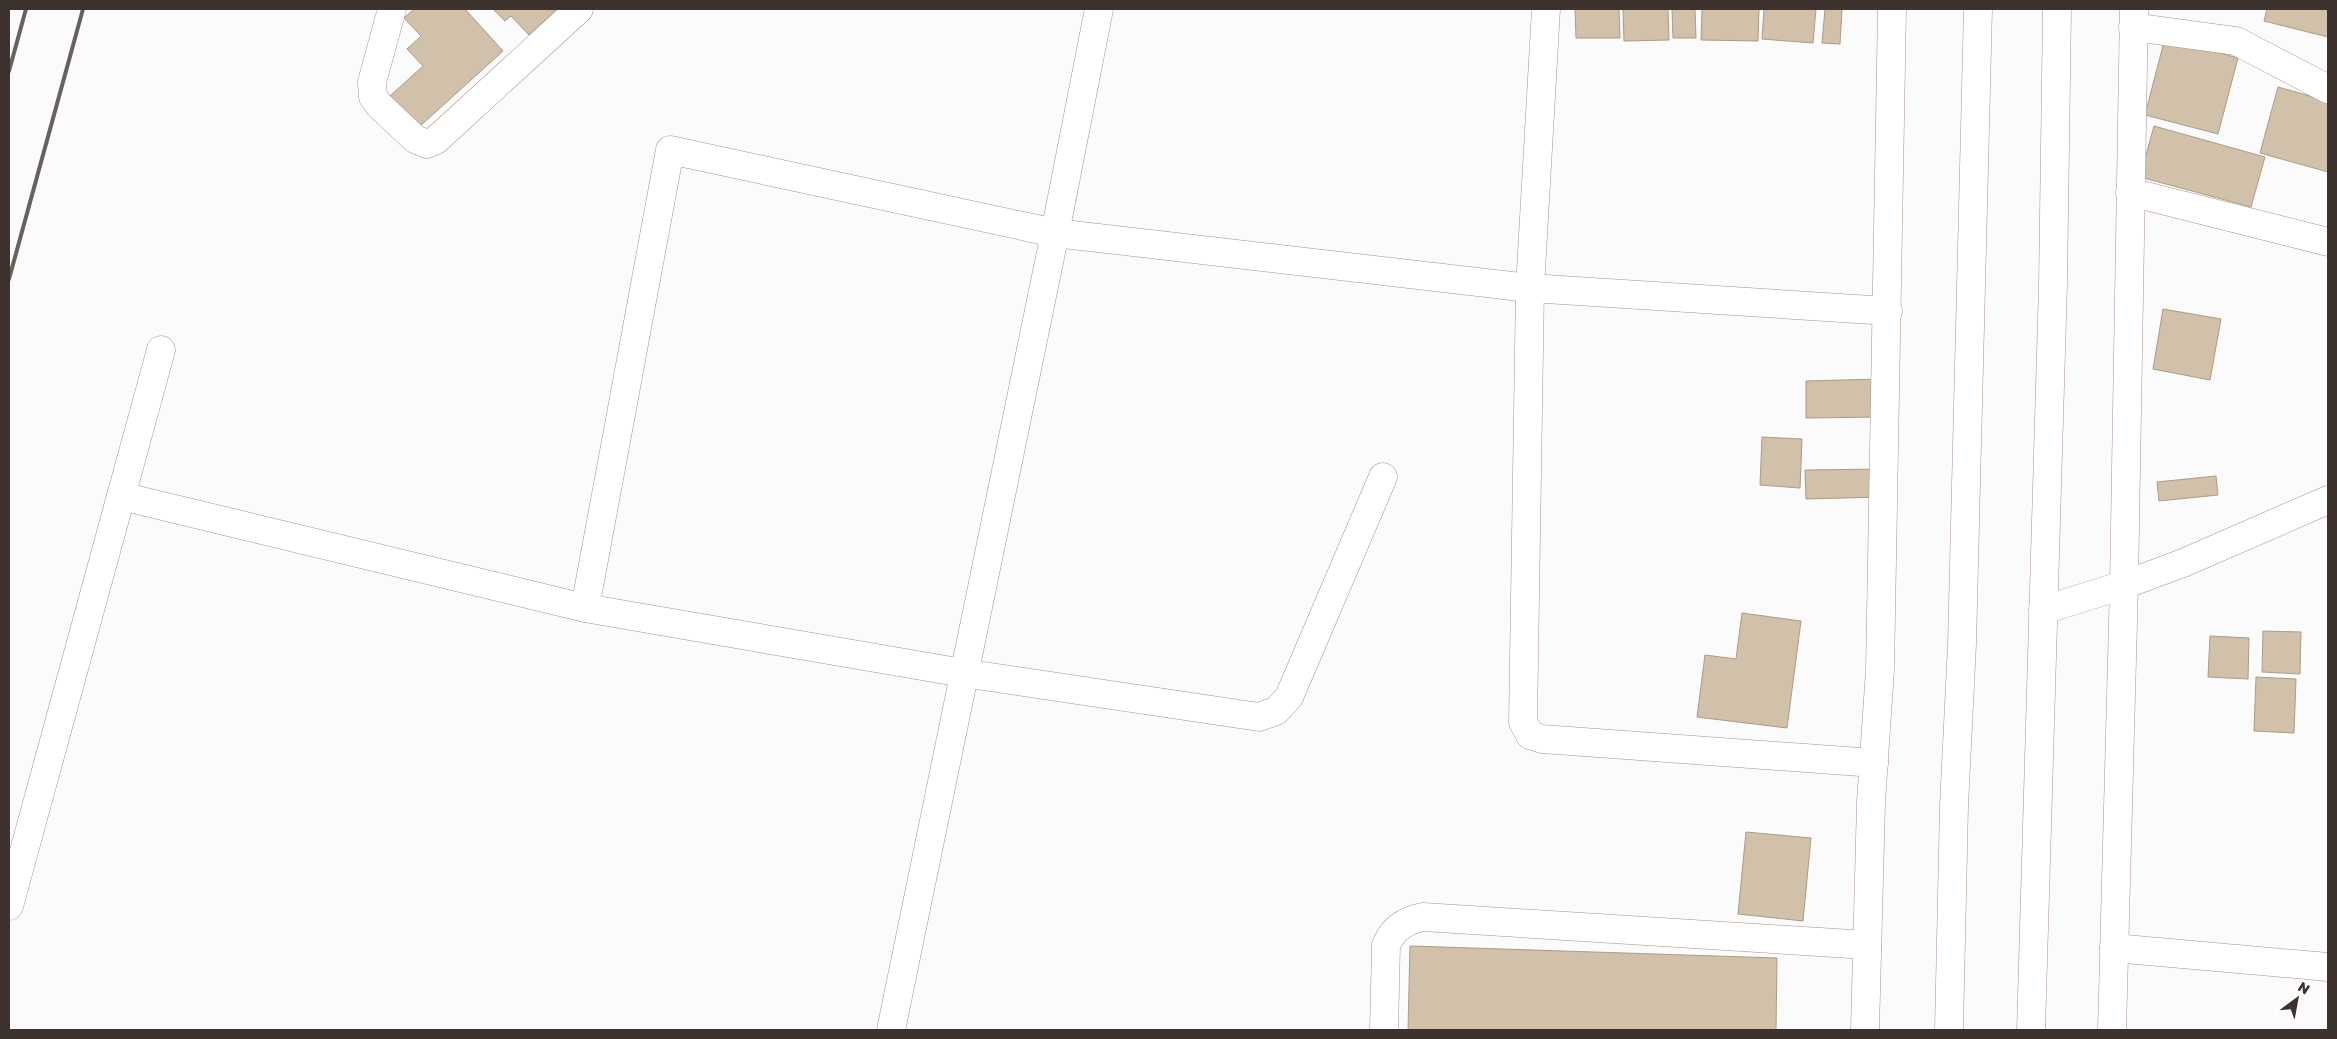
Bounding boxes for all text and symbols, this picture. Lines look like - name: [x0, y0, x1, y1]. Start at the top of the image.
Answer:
- north arrow: [2272, 974, 2322, 1024]
- text: N: [2295, 978, 2313, 998]

